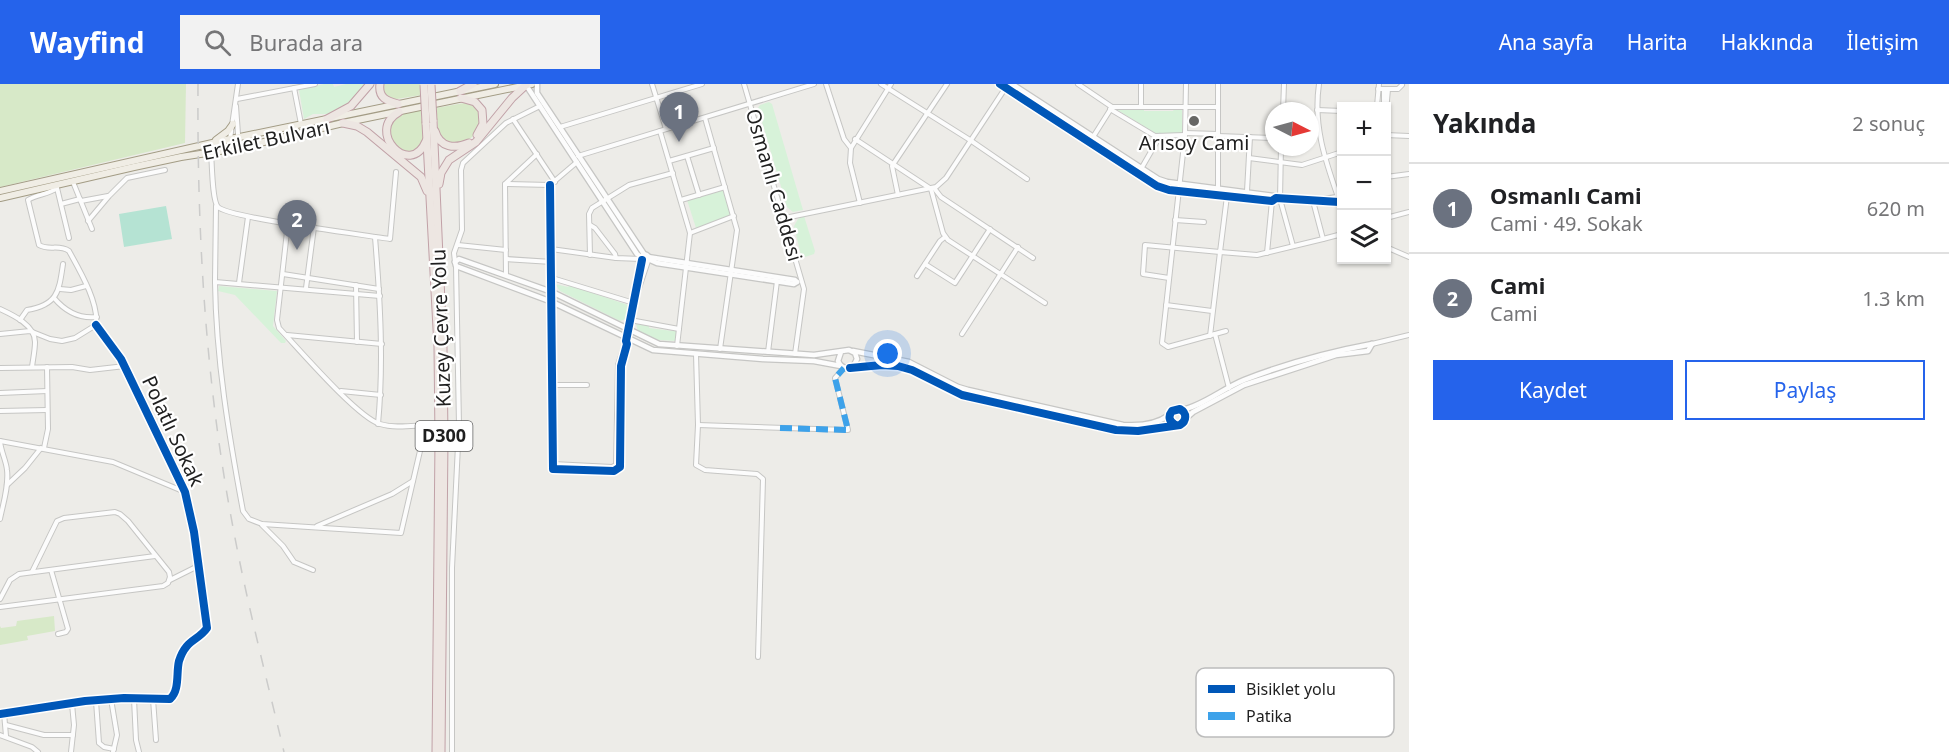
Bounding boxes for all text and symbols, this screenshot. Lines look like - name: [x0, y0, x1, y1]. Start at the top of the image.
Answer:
- search box: [180, 15, 600, 69]
- text: Wayfind: [30, 23, 144, 61]
- icon: search: [201, 26, 234, 59]
- text: Burada ara: [249, 27, 363, 57]
- text: Ana sayfa: [1499, 28, 1594, 56]
- text: Harita: [1627, 28, 1688, 56]
- text: Hakkında: [1721, 28, 1814, 56]
- text: İletişim: [1847, 28, 1919, 56]
- pin: 1: [660, 92, 698, 142]
- north arrow: [1265, 102, 1319, 156]
- map controls: [1337, 102, 1391, 264]
- button: +: [1337, 102, 1391, 156]
- street label: Osmanlı Caddesi: [740, 105, 809, 264]
- text: Yakında: [1433, 105, 1536, 141]
- text: 2 sonuç: [1852, 110, 1925, 137]
- street label: Erkilet Bulvarı: [200, 113, 332, 166]
- marker: Arısoy Cami: [1187, 114, 1201, 128]
- place label: Arısoy Cami: [1139, 129, 1249, 156]
- button: −: [1337, 156, 1391, 210]
- text: Osmanlı Cami: [1490, 180, 1642, 210]
- text: 1: [1447, 195, 1458, 222]
- text: 620 m: [1867, 195, 1925, 222]
- pin: 2: [278, 200, 316, 250]
- button: layers: [1337, 210, 1391, 264]
- text: Cami · 49. Sokak: [1490, 210, 1643, 237]
- street label: Kuzey Çevre Yolu: [424, 248, 457, 408]
- text: Cami: [1490, 270, 1545, 300]
- text: 2: [1447, 285, 1458, 312]
- text: 1.3 km: [1862, 285, 1925, 312]
- text: Cami: [1490, 300, 1538, 327]
- your location: [873, 339, 902, 368]
- button: Kaydet: [1433, 360, 1673, 420]
- button: Paylaş: [1685, 360, 1925, 420]
- street label: Polatlı Sokak: [136, 371, 211, 491]
- road number: D300: [416, 421, 472, 451]
- legend: [1196, 668, 1394, 737]
- text: Bisiklet yolu: [1246, 678, 1336, 700]
- text: Patika: [1246, 705, 1292, 727]

